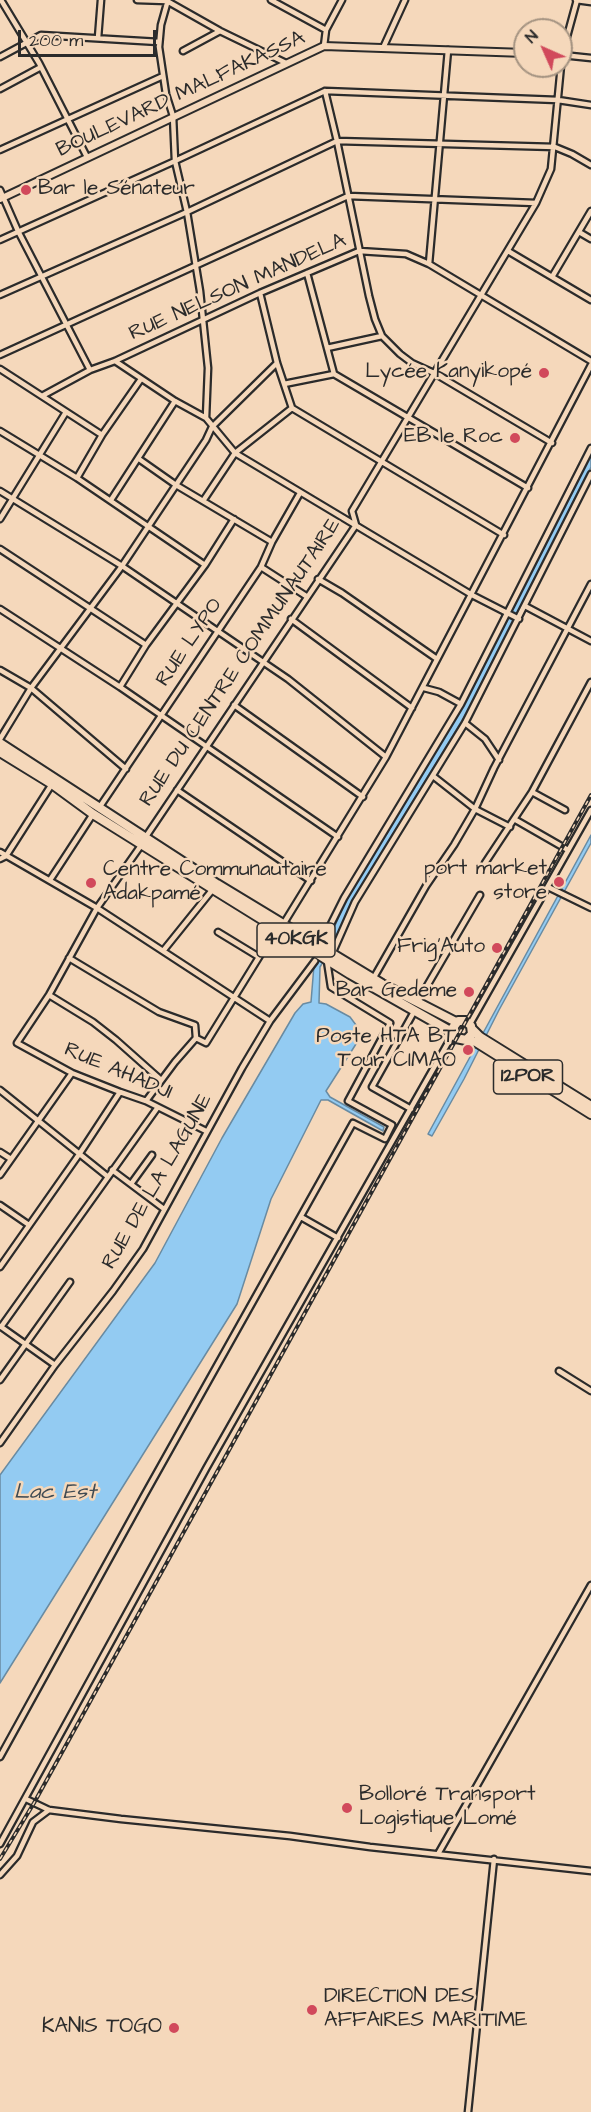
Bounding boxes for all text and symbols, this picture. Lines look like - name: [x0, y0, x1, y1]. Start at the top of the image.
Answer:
- scale bar: [21, 18, 159, 56]
- north arrow: [513, 18, 573, 78]
- text: N: [520, 25, 543, 48]
- street label: BOULEVARD MALFAKASSA: [53, 26, 309, 164]
- text: 200 m: [29, 28, 83, 53]
- place label: Bar le Sénateur: [38, 177, 195, 203]
- marker: Bar le Sénateur: [19, 183, 33, 197]
- street label: RUE NELSON MANDELA: [126, 229, 350, 347]
- place label: Lycée Kanyikopé: [365, 360, 532, 386]
- marker: Lycée Kanyikopé: [537, 366, 551, 380]
- place label: EB le Roc: [404, 425, 503, 451]
- marker: EB le Roc: [508, 431, 522, 445]
- street label: RUE DU CENTRE COMMUNAUTAIRE: [135, 514, 347, 812]
- street label: RUE LYPO: [151, 594, 229, 692]
- place label: port market store: [424, 857, 547, 907]
- place label: Centre Communautaire Adakpamé: [103, 858, 327, 908]
- marker: port market store: [552, 875, 566, 889]
- marker: Centre Communautaire Adakpamé: [84, 876, 98, 890]
- road number: 40KGK: [257, 923, 335, 957]
- place label: Frig'Auto: [397, 935, 485, 961]
- marker: Frig'Auto: [490, 941, 504, 955]
- place label: Bar Gedeme: [336, 979, 457, 1005]
- marker: Bar Gedeme: [462, 985, 476, 999]
- place label: Poste HTA BT Tour CIMAO: [316, 1025, 456, 1075]
- street label: RUE AHADJI: [60, 1038, 176, 1106]
- marker: Poste HTA BT Tour CIMAO: [461, 1043, 475, 1057]
- road number: 12POR: [494, 1060, 562, 1094]
- street label: RUE DE LA LAGUNE: [97, 1090, 219, 1274]
- water label: Lac Est: [14, 1480, 96, 1506]
- place label: Bolloré Transport Logistique Lomé: [359, 1783, 535, 1833]
- marker: Bolloré Transport Logistique Lomé: [340, 1801, 354, 1815]
- place label: DIRECTION DES AFFAIRES MARITIME: [324, 1985, 527, 2035]
- marker: DIRECTION DES AFFAIRES MARITIME: [305, 2003, 319, 2017]
- place label: KANIS TOGO: [42, 2015, 162, 2041]
- marker: KANIS TOGO: [167, 2021, 181, 2035]

